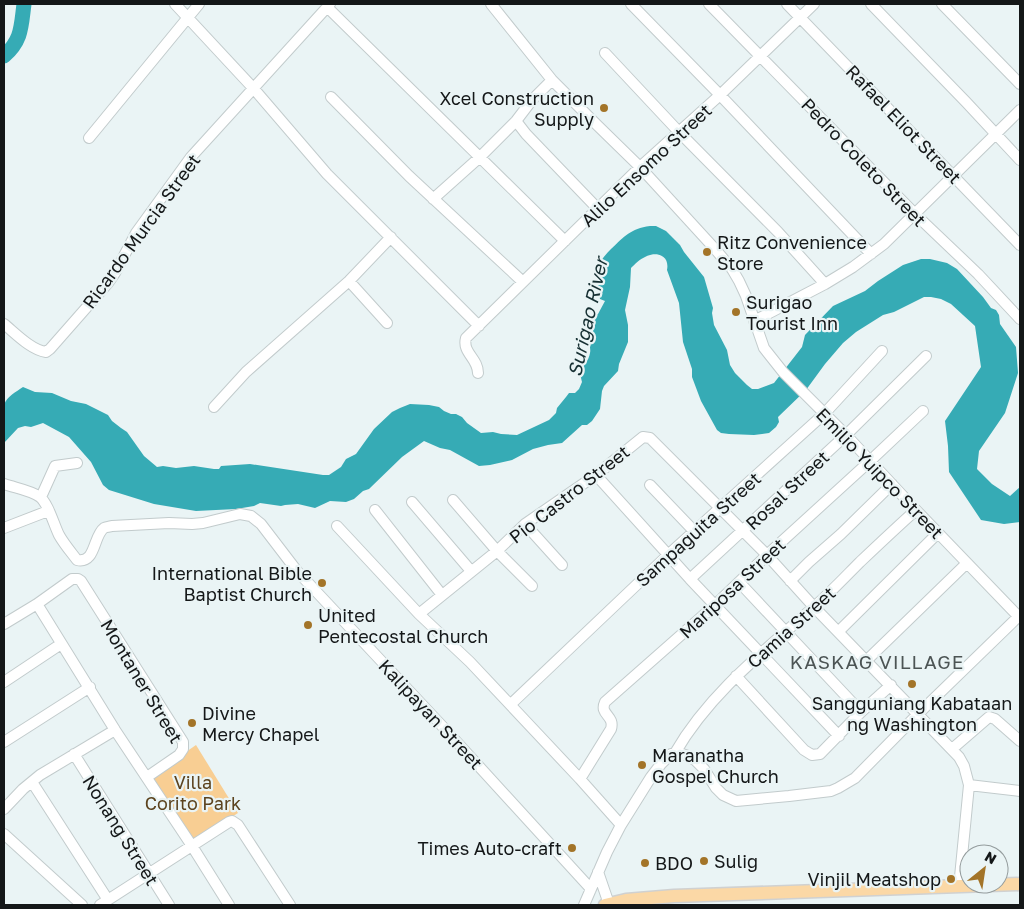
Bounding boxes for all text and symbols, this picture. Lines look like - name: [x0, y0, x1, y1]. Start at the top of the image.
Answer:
- street label: Rafael Eliot Street: [842, 60, 966, 188]
- place label: Xcel Construction Supply: [440, 87, 594, 130]
- street label: Pedro Coleto Street: [797, 93, 931, 231]
- street label: Alilo Ensomo Street: [576, 99, 716, 231]
- marker: Xcel Construction Supply: [598, 102, 610, 114]
- street label: Ricardo Murcia Street: [77, 149, 205, 313]
- place label: Ritz Convenience Store: [717, 231, 867, 274]
- marker: Ritz Convenience Store: [701, 246, 713, 258]
- water label: Surigao River: [562, 253, 612, 379]
- place label: Surigao Tourist Inn: [746, 291, 838, 334]
- marker: Surigao Tourist Inn: [730, 306, 742, 318]
- street label: Emilio Yuipco Street: [812, 403, 948, 543]
- street label: Pio Castro Street: [505, 440, 633, 548]
- street label: Rosal Street: [741, 446, 833, 534]
- street label: Sampaguita Street: [631, 467, 765, 591]
- street label: Mariposa Street: [674, 533, 790, 643]
- place label: International Bible Baptist Church: [151, 562, 312, 605]
- marker: International Bible Baptist Church: [316, 577, 328, 589]
- street label: Camia Street: [742, 582, 840, 672]
- place label: United Pentecostal Church: [318, 604, 488, 647]
- street label: Montaner Street: [96, 615, 188, 747]
- marker: United Pentecostal Church: [302, 619, 314, 631]
- district label: KASKAG VILLAGE: [790, 650, 964, 673]
- street label: Kalipayan Street: [374, 654, 488, 774]
- marker: Sangguniang Kabataan ng Washington: [906, 678, 918, 690]
- place label: Sangguniang Kabataan ng Washington: [812, 692, 1012, 735]
- place label: Divine Mercy Chapel: [202, 702, 320, 745]
- marker: Divine Mercy Chapel: [186, 717, 198, 729]
- place label: Maranatha Gospel Church: [652, 744, 779, 787]
- marker: Maranatha Gospel Church: [636, 759, 648, 771]
- street label: Nonang Street: [78, 771, 164, 889]
- park label: Villa Corito Park: [145, 771, 241, 814]
- place label: Times Auto-craft: [417, 837, 562, 859]
- marker: Times Auto-craft: [566, 842, 578, 854]
- north arrow: [959, 844, 1009, 894]
- text: N: [982, 847, 1000, 867]
- place label: Sulig: [714, 850, 758, 872]
- place label: BDO: [655, 852, 693, 874]
- marker: Sulig: [698, 855, 710, 867]
- marker: BDO: [639, 857, 651, 869]
- place label: Vinjil Meatshop: [808, 868, 941, 890]
- marker: Vinjil Meatshop: [945, 873, 957, 885]

